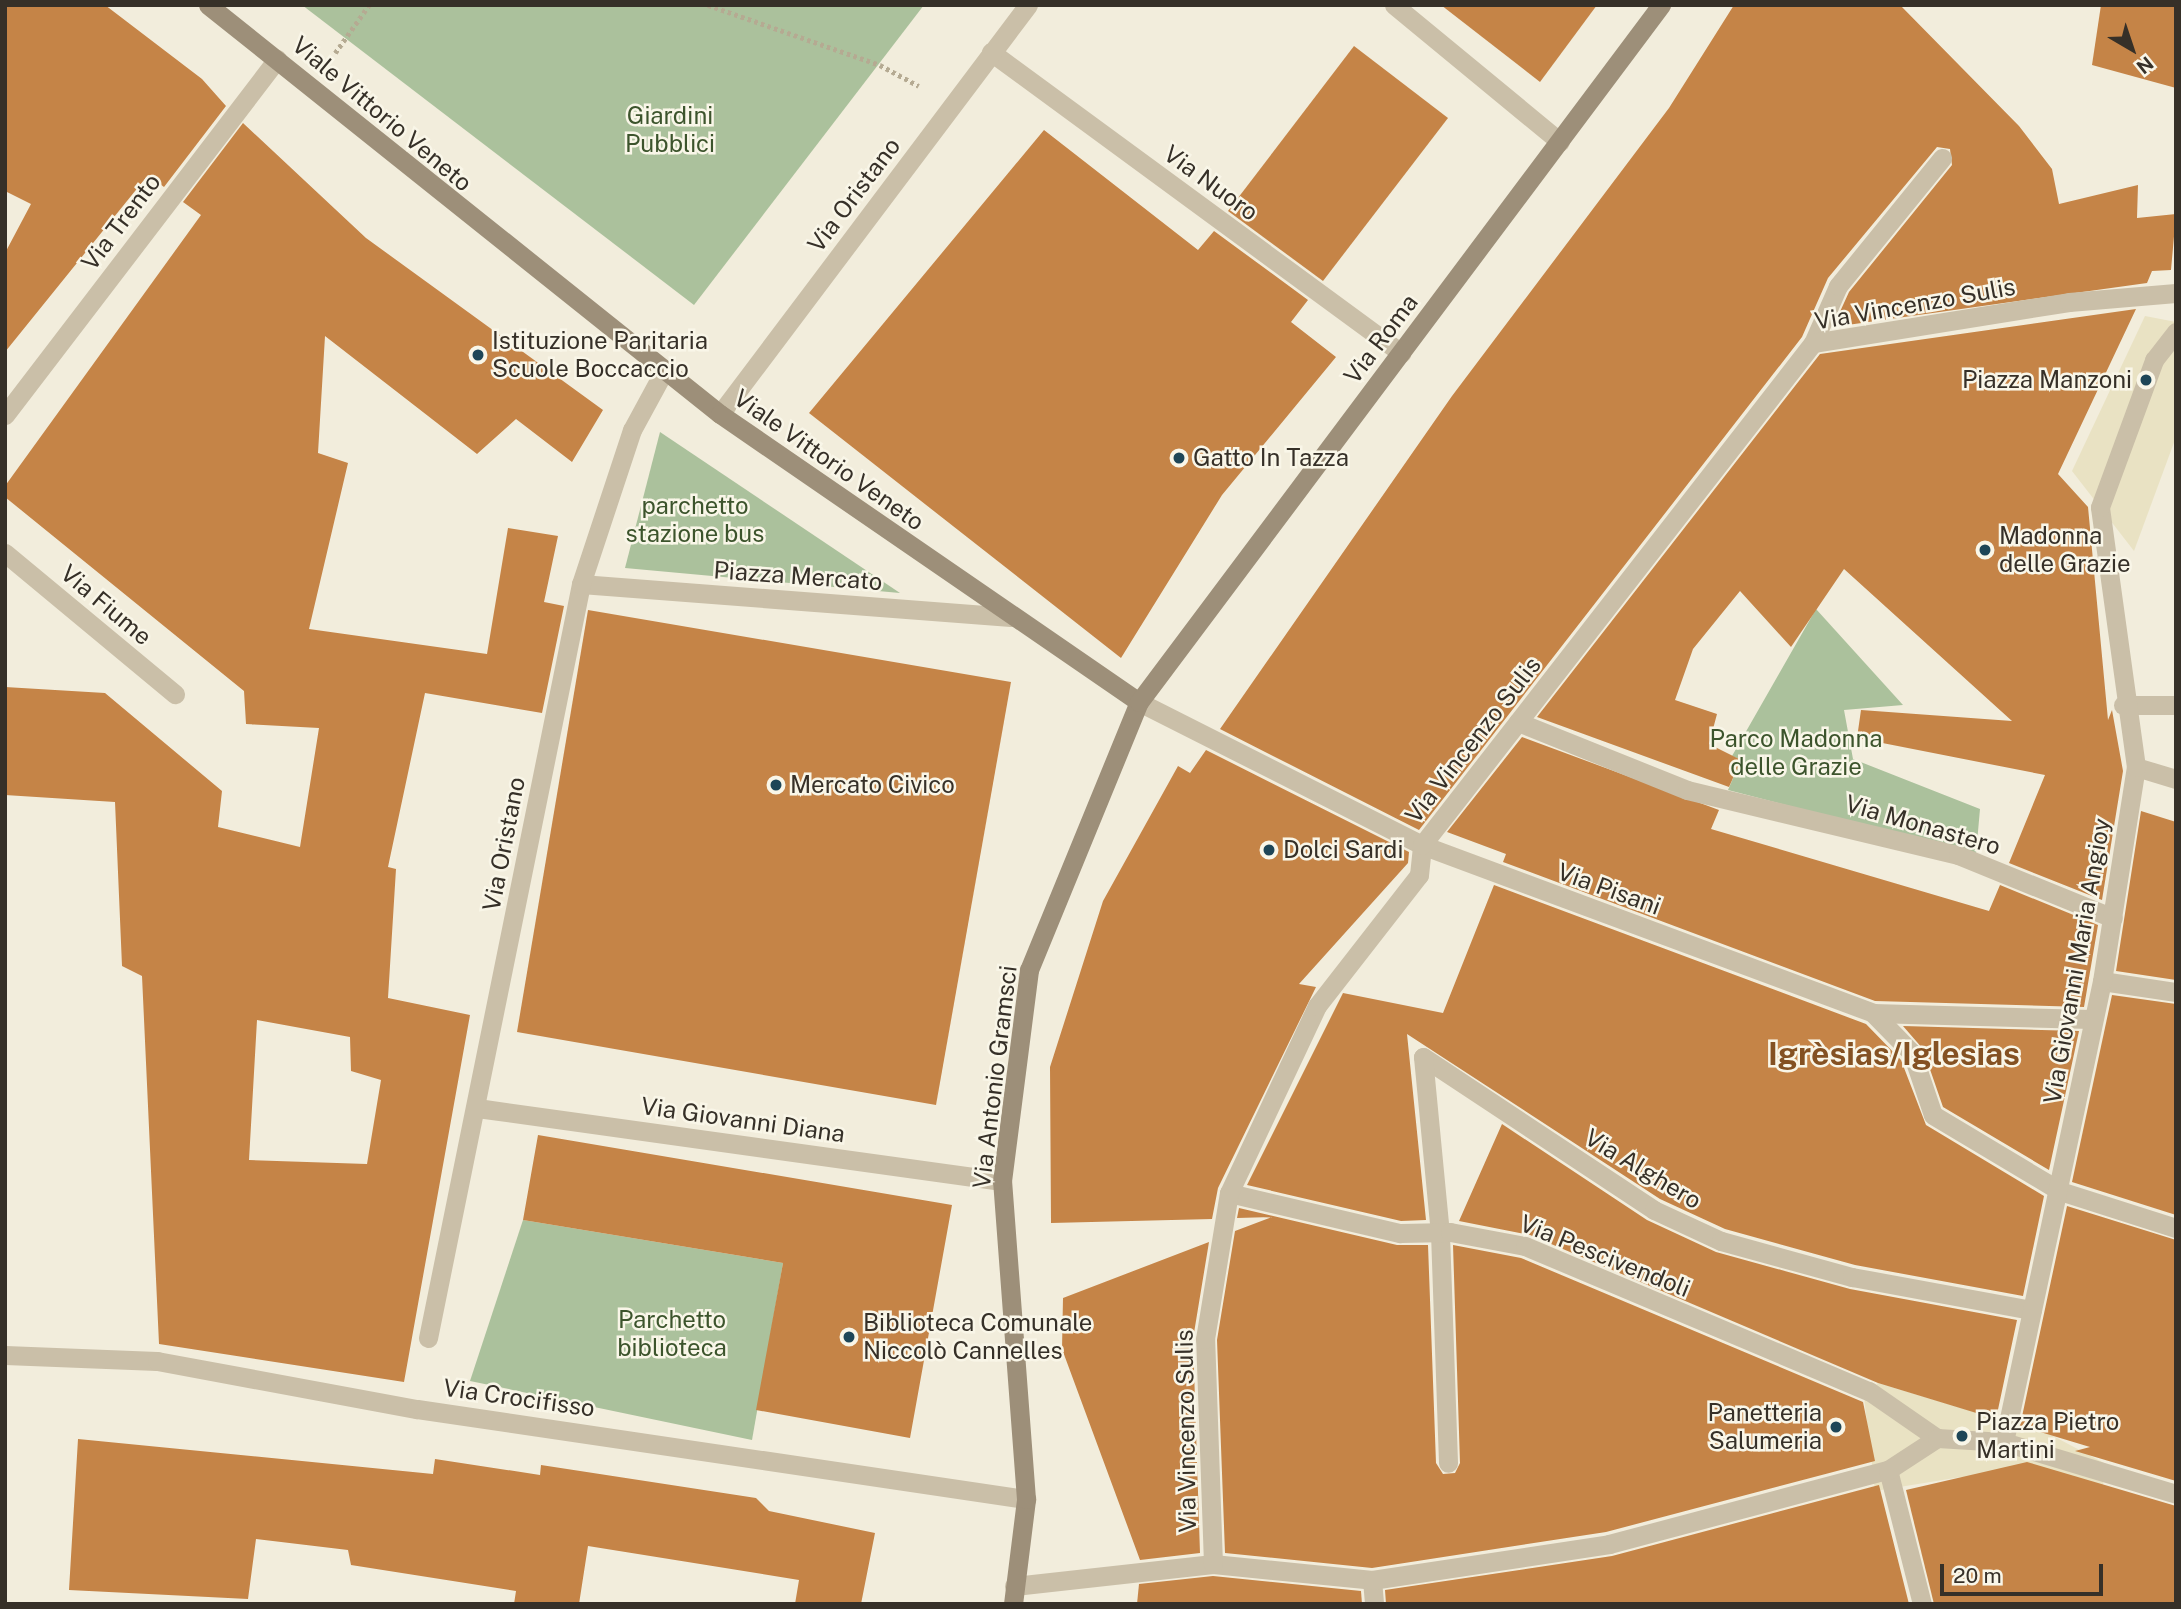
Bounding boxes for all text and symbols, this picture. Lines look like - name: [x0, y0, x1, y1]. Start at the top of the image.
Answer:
- north arrow: [2097, 14, 2167, 84]
- street label: Viale Vittorio Veneto: [286, 30, 478, 198]
- text: N: [2133, 52, 2158, 79]
- park label: Giardini Pubblici: [625, 102, 715, 158]
- street label: Via Oristano: [802, 132, 906, 258]
- street label: Via Nuoro: [1158, 139, 1264, 227]
- street label: Via Trento: [75, 168, 167, 276]
- street label: Via Vincenzo Sulis: [1812, 272, 2018, 336]
- street label: Via Roma: [1338, 289, 1424, 389]
- place label: Istituzione Paritaria Scuole Boccaccio: [492, 327, 708, 383]
- marker: Istituzione Paritaria Scuole Boccaccio: [470, 347, 486, 363]
- place label: Piazza Manzoni: [1962, 366, 2132, 394]
- marker: Piazza Manzoni: [2138, 372, 2154, 388]
- street label: Viale Vittorio Veneto: [728, 383, 930, 537]
- place label: Gatto In Tazza: [1193, 444, 1349, 472]
- marker: Gatto In Tazza: [1171, 450, 1187, 466]
- park label: parchetto stazione bus: [625, 492, 765, 548]
- place label: Madonna delle Grazie: [1999, 522, 2131, 578]
- marker: Madonna delle Grazie: [1977, 542, 1993, 558]
- street label: Piazza Mercato: [713, 556, 883, 596]
- street label: Via Fiume: [55, 559, 157, 651]
- street label: Via Vincenzo Sulis: [1399, 651, 1547, 829]
- park label: Parco Madonna delle Grazie: [1709, 725, 1883, 781]
- place label: Mercato Civico: [790, 771, 955, 799]
- street label: Via Oristano: [477, 775, 531, 913]
- marker: Mercato Civico: [768, 777, 784, 793]
- street label: Via Monastero: [1842, 789, 2004, 861]
- street label: Via Giovanni Maria Angioy: [2038, 816, 2116, 1106]
- place label: Dolci Sardi: [1283, 836, 1403, 864]
- marker: Dolci Sardi: [1261, 842, 1277, 858]
- street label: Via Pisani: [1553, 857, 1665, 921]
- street label: Via Antonio Gramsci: [967, 964, 1023, 1190]
- district label: Igrèsias/Iglesias: [1768, 1035, 2020, 1073]
- street label: Via Giovanni Diana: [639, 1091, 847, 1149]
- street label: Via Alghero: [1579, 1123, 1707, 1215]
- street label: Via Pescivendoli: [1516, 1209, 1694, 1303]
- park label: Parchetto biblioteca: [617, 1306, 727, 1362]
- place label: Biblioteca Comunale Niccolò Cannelles: [863, 1309, 1092, 1365]
- marker: Biblioteca Comunale Niccolò Cannelles: [841, 1329, 857, 1345]
- street label: Via Vincenzo Sulis: [1170, 1329, 1202, 1533]
- street label: Via Crocifisso: [441, 1373, 597, 1423]
- place label: Panetteria Salumeria: [1707, 1399, 1822, 1455]
- place label: Piazza Pietro Martini: [1976, 1408, 2119, 1464]
- marker: Panetteria Salumeria: [1828, 1419, 1844, 1435]
- marker: Piazza Pietro Martini: [1954, 1428, 1970, 1444]
- scale bar: [1943, 1550, 2106, 1594]
- text: 20 m: [1953, 1563, 2002, 1588]

